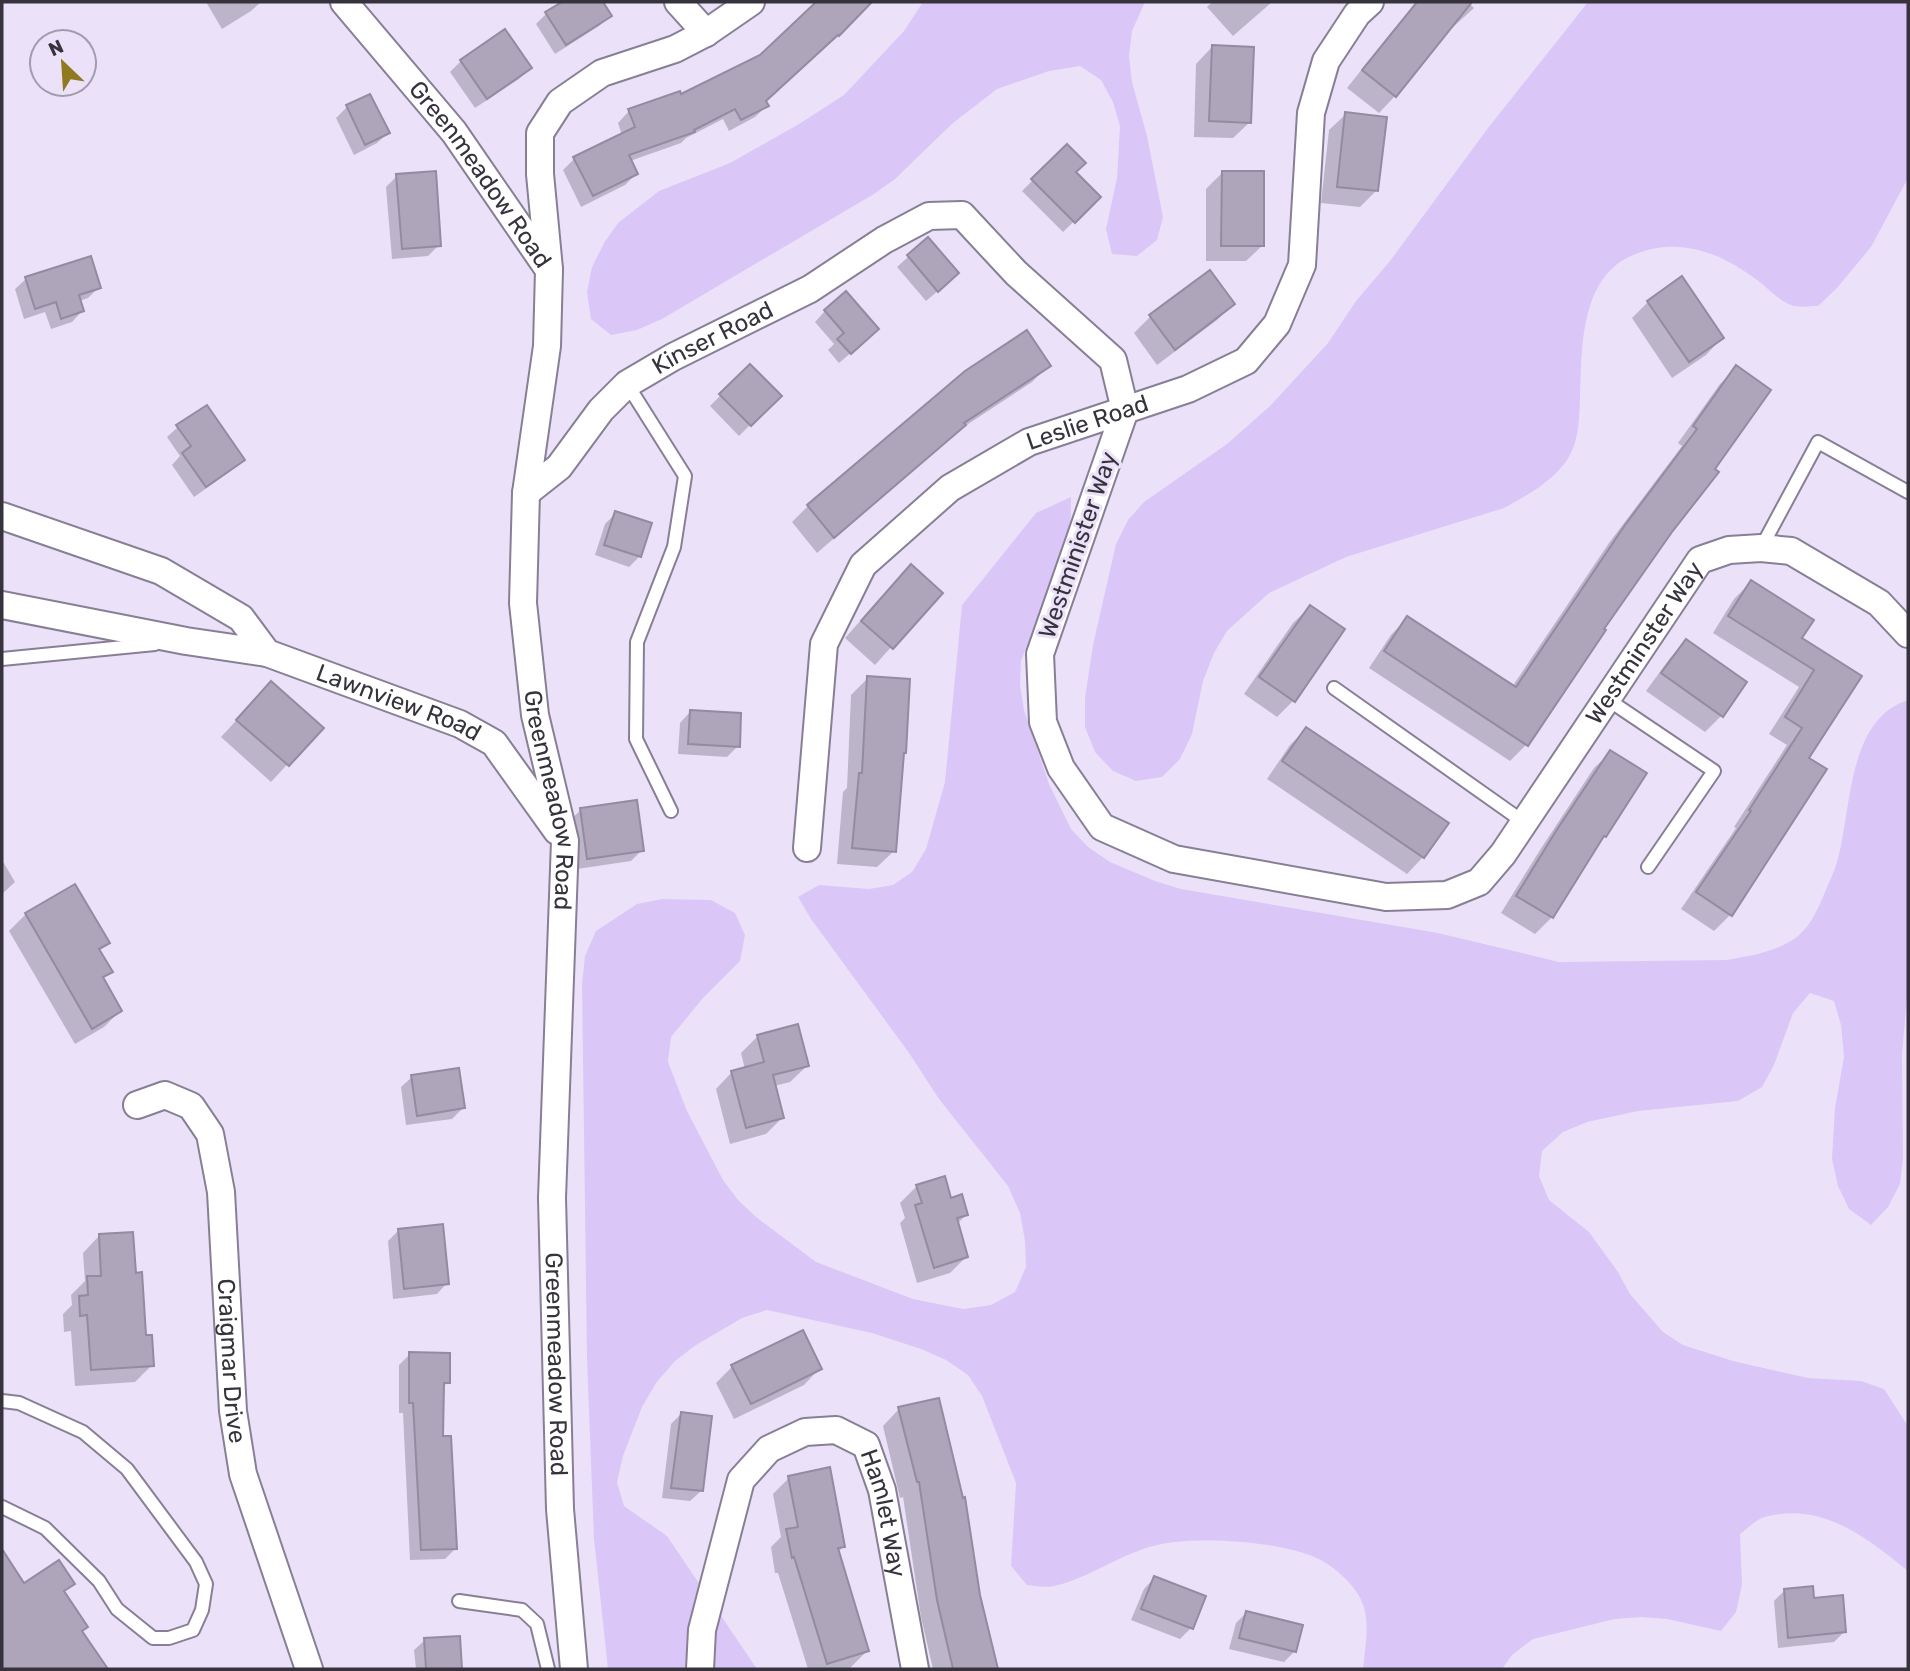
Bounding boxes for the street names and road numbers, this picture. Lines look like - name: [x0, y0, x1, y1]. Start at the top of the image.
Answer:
- street label: Greenmeadow Road: [403, 75, 557, 273]
- street label: Kinser Road: [647, 296, 778, 380]
- street label: Leslie Road: [1023, 389, 1152, 456]
- street label: Westminister Way: [1033, 448, 1123, 642]
- street label: Westminster Way: [1580, 556, 1709, 729]
- street label: Lawnview Road: [313, 658, 486, 747]
- street label: Greenmeadow Road: [518, 689, 580, 911]
- street label: Greenmeadow Road: [539, 1252, 573, 1476]
- street label: Craigmar Drive: [212, 1278, 252, 1445]
- street label: Hamlet Way: [855, 1445, 912, 1579]

